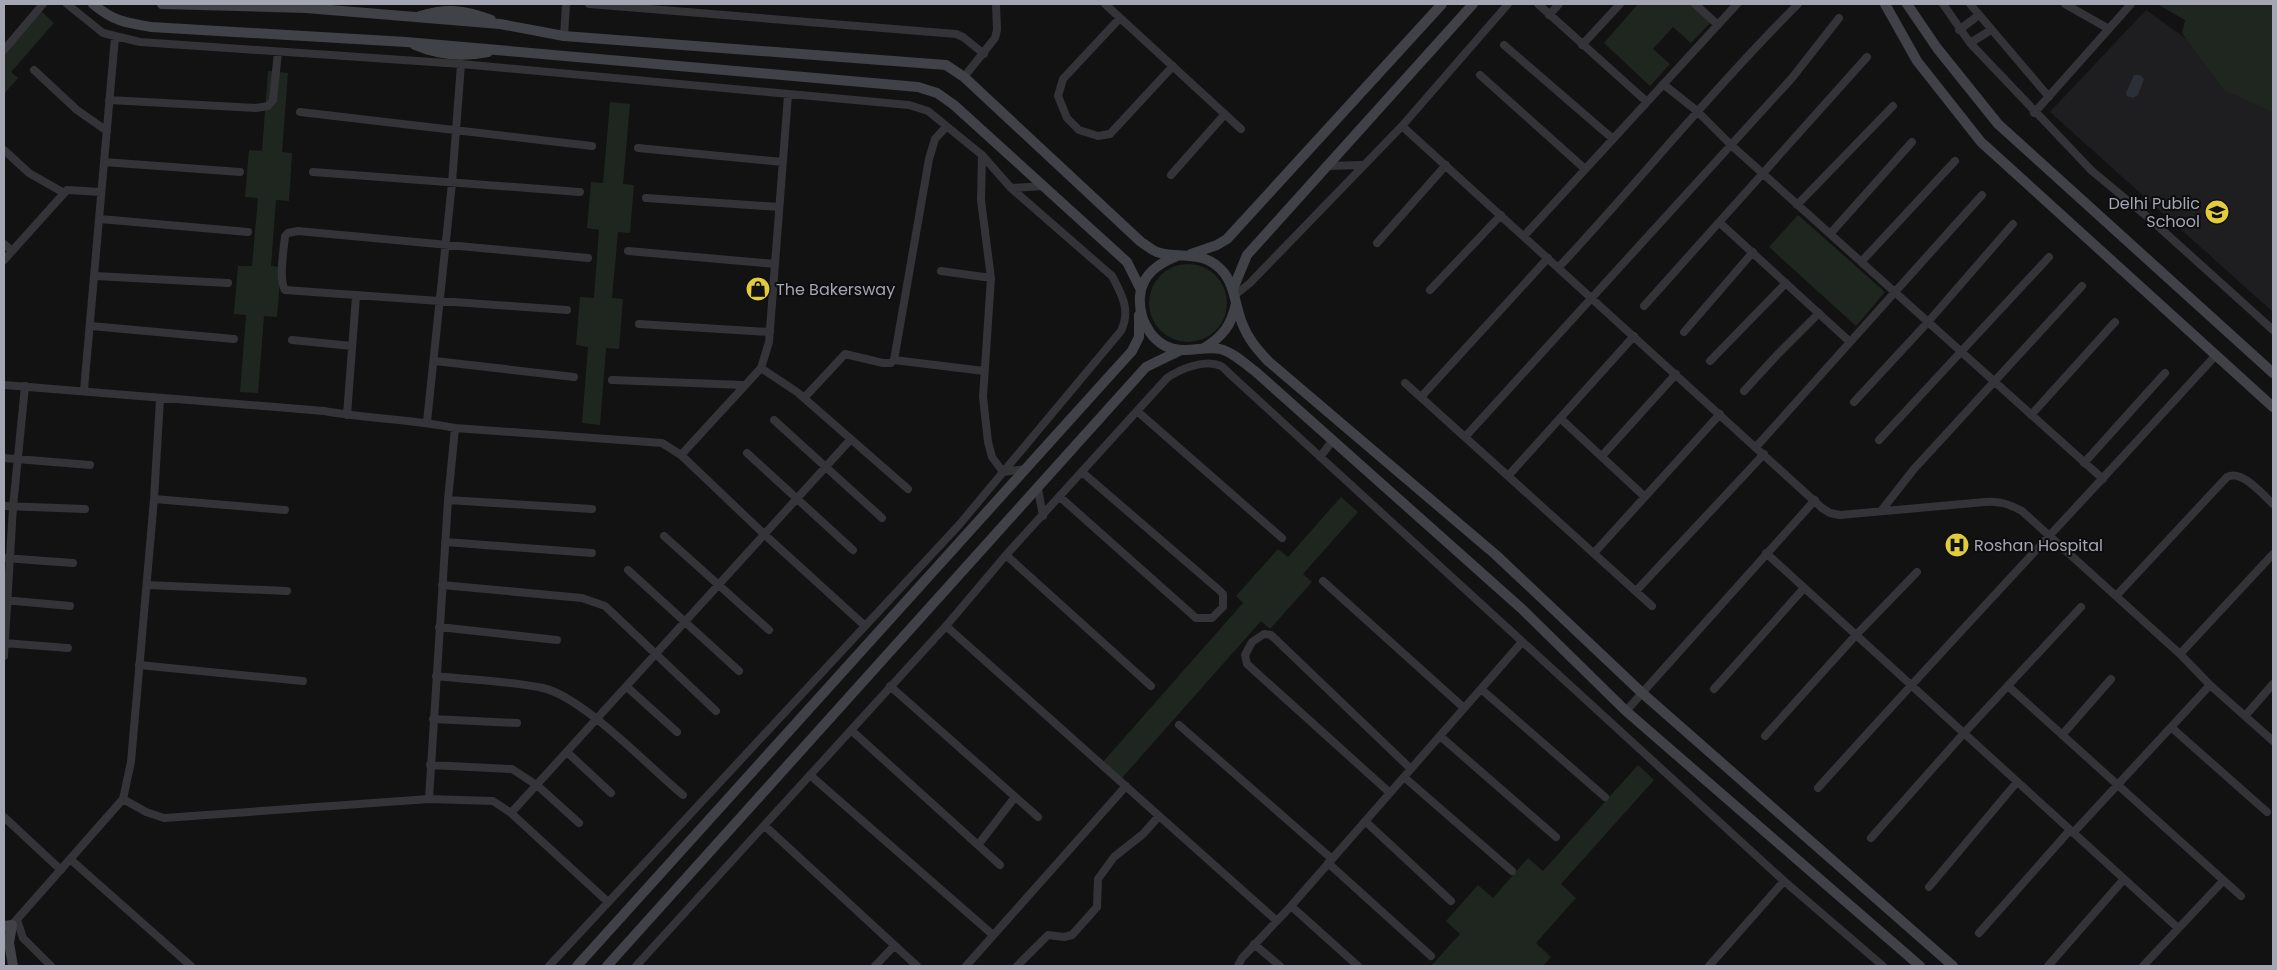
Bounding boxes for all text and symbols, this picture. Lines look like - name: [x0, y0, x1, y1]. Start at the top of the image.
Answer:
- place label: Delhi Public School: [2108, 192, 2200, 233]
- school or university icon: Delhi Public School: [2204, 199, 2230, 225]
- shop icon: The Bakersway: [745, 276, 771, 302]
- place label: The Bakersway: [776, 278, 895, 301]
- hospital icon: Roshan Hospital: [1944, 532, 1970, 558]
- place label: Roshan Hospital: [1974, 534, 2103, 557]

